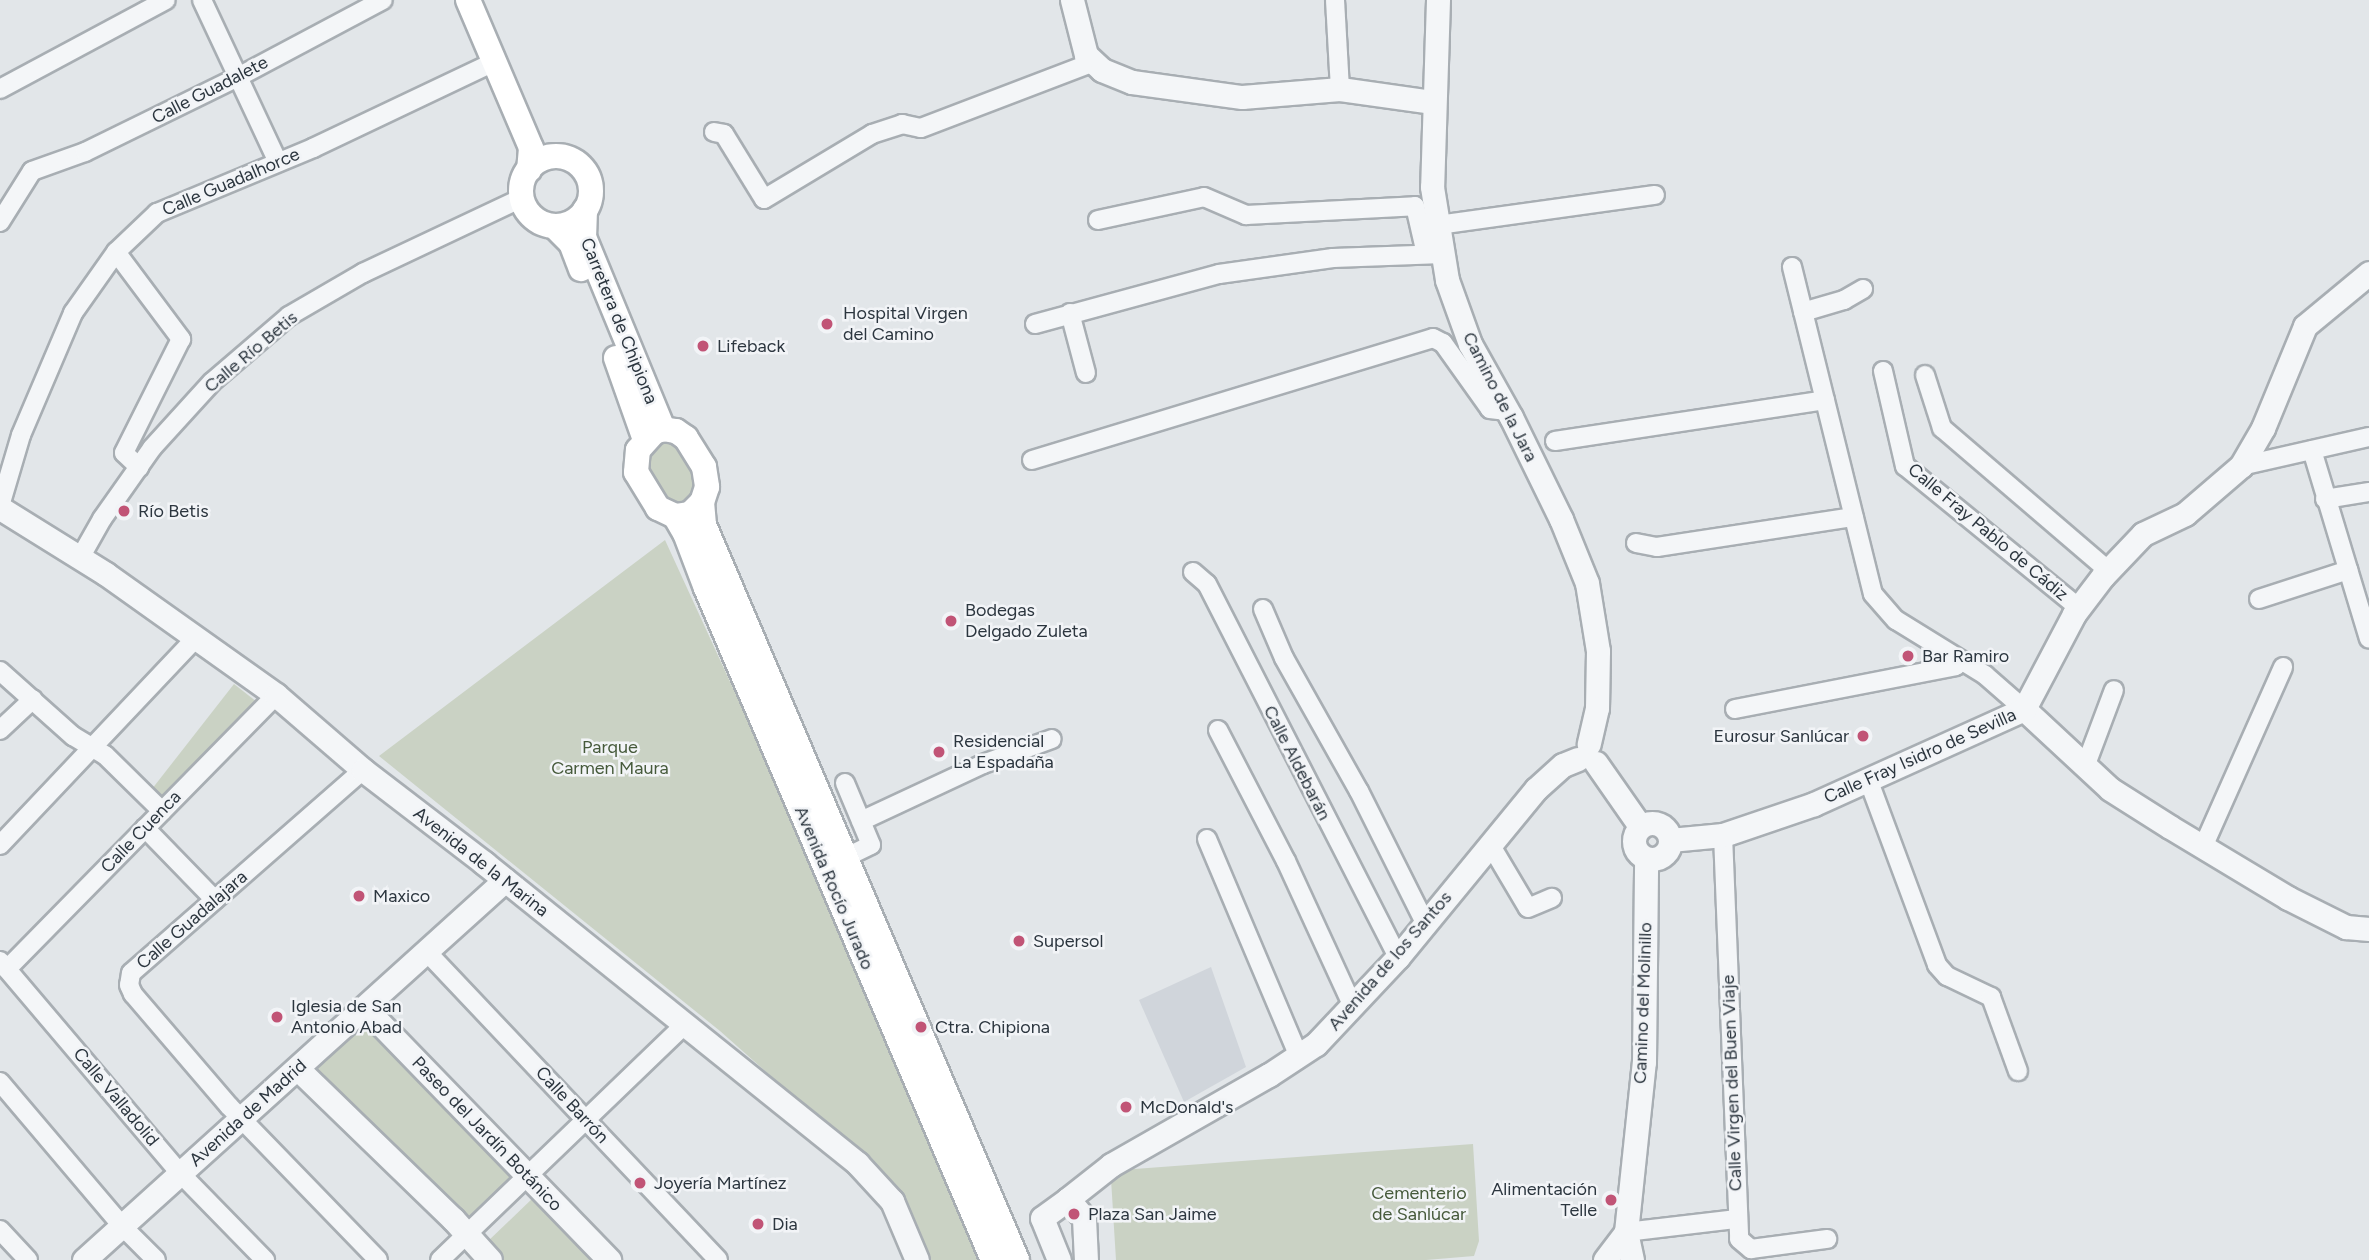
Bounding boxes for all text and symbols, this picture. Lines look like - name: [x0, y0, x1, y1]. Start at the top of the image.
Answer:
- street label: Calle Guadalete: [148, 51, 272, 129]
- street label: Calle Guadalhorce: [159, 143, 303, 221]
- street label: Carretera de Chipiona: [576, 235, 662, 407]
- place label: Hospital Virgen del Camino: [843, 303, 968, 346]
- street label: Calle Río Betis: [200, 307, 302, 397]
- marker: Hospital Virgen del Camino: [817, 314, 837, 334]
- street label: Camino de la Jara: [1458, 329, 1542, 465]
- place label: Lifeback: [717, 335, 785, 357]
- marker: Lifeback: [695, 338, 711, 354]
- street label: Calle Fray Pablo de Cádiz: [1904, 459, 2072, 605]
- place label: Río Betis: [138, 500, 209, 522]
- marker: Río Betis: [116, 503, 132, 519]
- place label: Bodegas Delgado Zuleta: [965, 600, 1088, 642]
- marker: Bodegas Delgado Zuleta: [943, 613, 959, 629]
- place label: Bar Ramiro: [1922, 645, 2009, 667]
- marker: Bar Ramiro: [1900, 648, 1916, 664]
- street label: Calle Aldebarán: [1259, 702, 1335, 824]
- street label: Calle Fray Isidro de Sevilla: [1821, 704, 2019, 808]
- place label: Eurosur Sanlúcar: [1714, 725, 1849, 747]
- marker: Eurosur Sanlúcar: [1855, 728, 1871, 744]
- place label: Residencial La Espadaña: [953, 731, 1054, 774]
- park label: Parque Carmen Maura: [551, 737, 669, 780]
- marker: Residencial La Espadaña: [931, 744, 947, 760]
- street label: Calle Cuenca: [96, 786, 186, 878]
- street label: Avenida de la Marina: [409, 802, 553, 922]
- street label: Avenida Rocío Jurado: [790, 803, 878, 973]
- street label: Calle Guadalajara: [132, 866, 252, 974]
- place label: Maxico: [373, 885, 430, 907]
- street label: Avenida de los Santos: [1324, 887, 1456, 1035]
- marker: Maxico: [351, 888, 367, 904]
- street label: Camino del Molinillo: [1629, 922, 1657, 1084]
- place label: Supersol: [1033, 930, 1103, 952]
- marker: Supersol: [1011, 933, 1027, 949]
- street label: Calle Virgen del Buen Viaje: [1717, 974, 1747, 1192]
- place label: Iglesia de San Antonio Abad: [291, 996, 402, 1038]
- marker: Iglesia de San Antonio Abad: [269, 1009, 285, 1025]
- place label: Ctra. Chipiona: [935, 1016, 1050, 1038]
- marker: Ctra. Chipiona: [913, 1019, 929, 1035]
- street label: Calle Valladolid: [68, 1043, 164, 1151]
- street label: Paseo del Jardín Botánico: [407, 1052, 567, 1216]
- street label: Avenida de Madrid: [185, 1055, 311, 1171]
- street label: Calle Barrón: [531, 1062, 613, 1148]
- place label: McDonald's: [1140, 1096, 1234, 1118]
- marker: McDonald's: [1118, 1099, 1134, 1115]
- place label: Joyería Martínez: [654, 1172, 787, 1194]
- marker: Joyería Martínez: [632, 1175, 648, 1191]
- place label: Alimentación Telle: [1491, 1179, 1597, 1222]
- park label: Cementerio de Sanlúcar: [1371, 1183, 1467, 1226]
- marker: Alimentación Telle: [1603, 1192, 1619, 1208]
- place label: Plaza San Jaime: [1088, 1203, 1217, 1225]
- marker: Plaza San Jaime: [1066, 1206, 1082, 1222]
- place label: Dia: [772, 1213, 798, 1235]
- marker: Dia: [750, 1216, 766, 1232]

